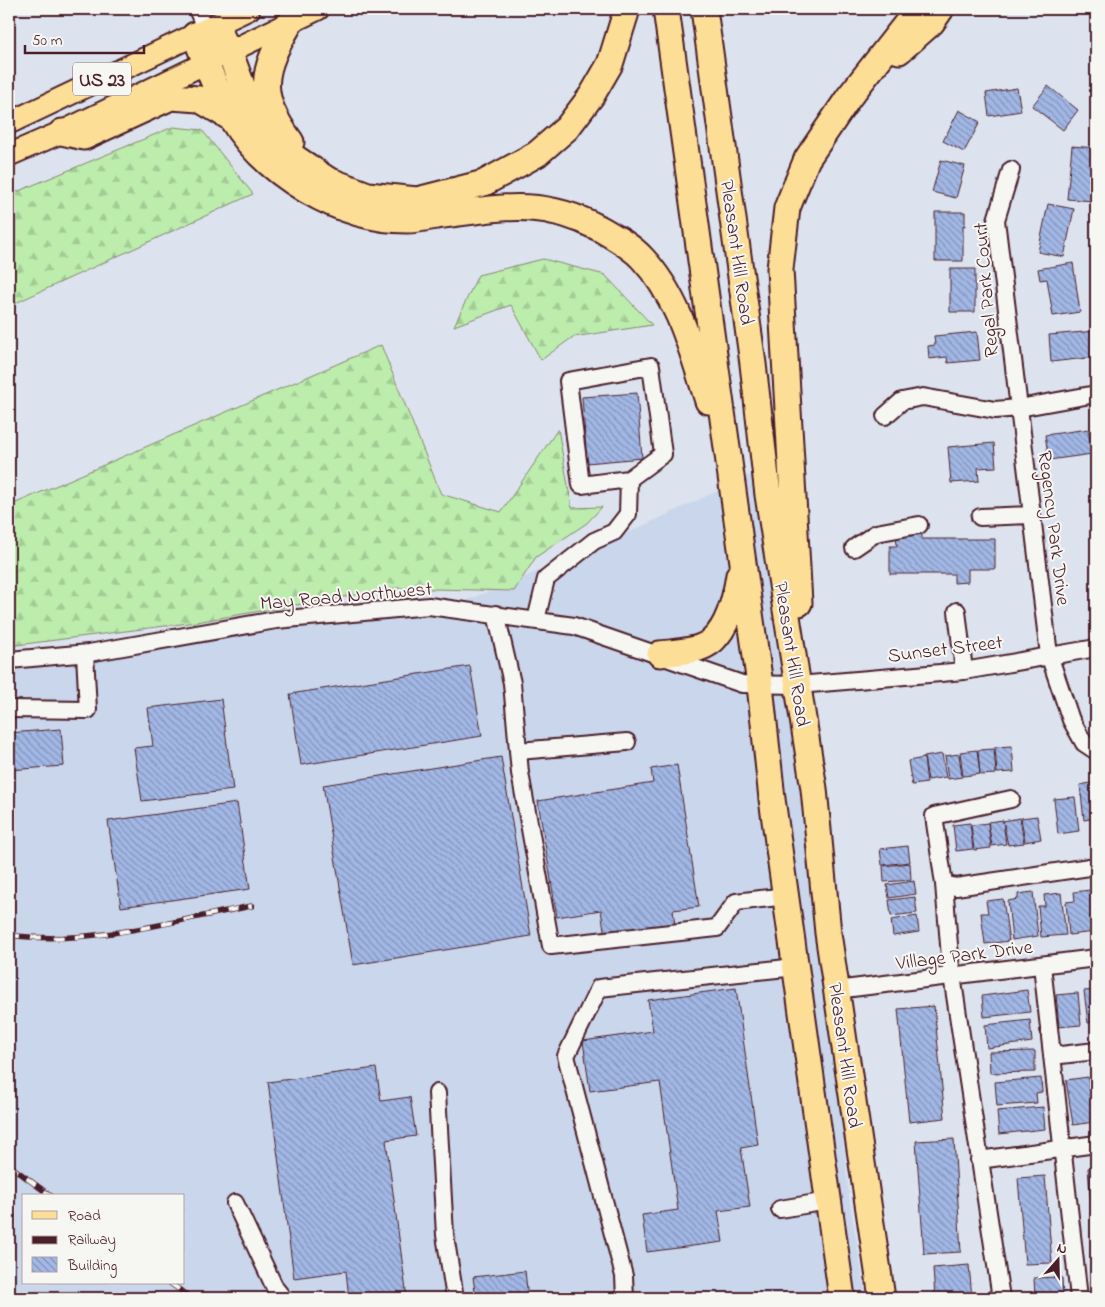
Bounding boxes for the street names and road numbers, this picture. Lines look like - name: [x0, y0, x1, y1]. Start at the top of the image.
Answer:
- road number: US 23: [73, 62, 131, 96]
- street label: Pleasant Hill Road: [711, 178, 760, 327]
- street label: Regal Park Court: [967, 221, 1009, 358]
- street label: Regency Park Drive: [1028, 449, 1076, 608]
- street label: May Road Northwest: [259, 575, 434, 619]
- street label: Pleasant Hill Road: [765, 580, 816, 729]
- street label: Sunset Street: [886, 629, 1005, 672]
- street label: Village Park Drive: [893, 934, 1034, 980]
- street label: Pleasant Hill Road: [819, 981, 868, 1130]

